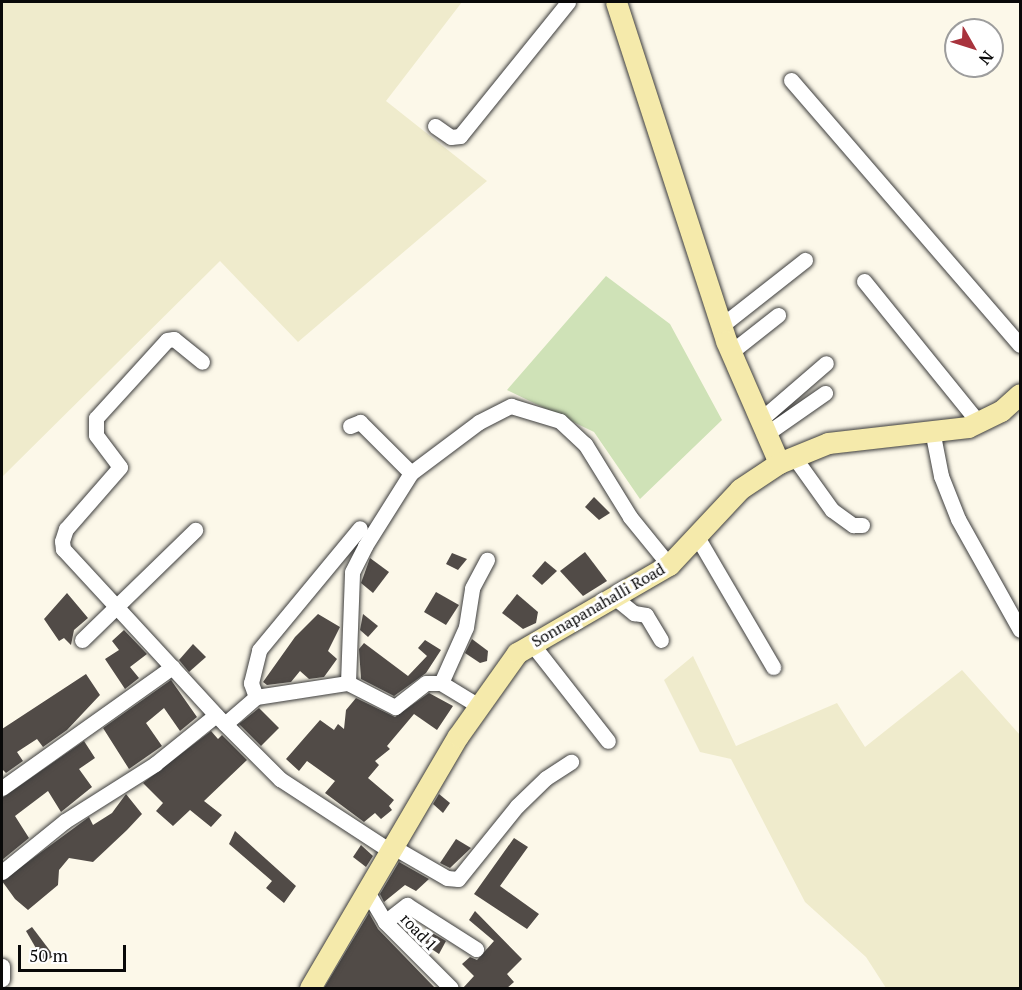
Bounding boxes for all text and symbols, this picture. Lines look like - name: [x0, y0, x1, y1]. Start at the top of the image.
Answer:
- north arrow: [944, 18, 1004, 78]
- text: N: [974, 46, 999, 70]
- street label: Sonnapanahalli Road: [528, 559, 668, 651]
- street label: road 1: [397, 909, 441, 955]
- scale bar: [21, 933, 129, 971]
- text: 50 m: [29, 943, 68, 967]

